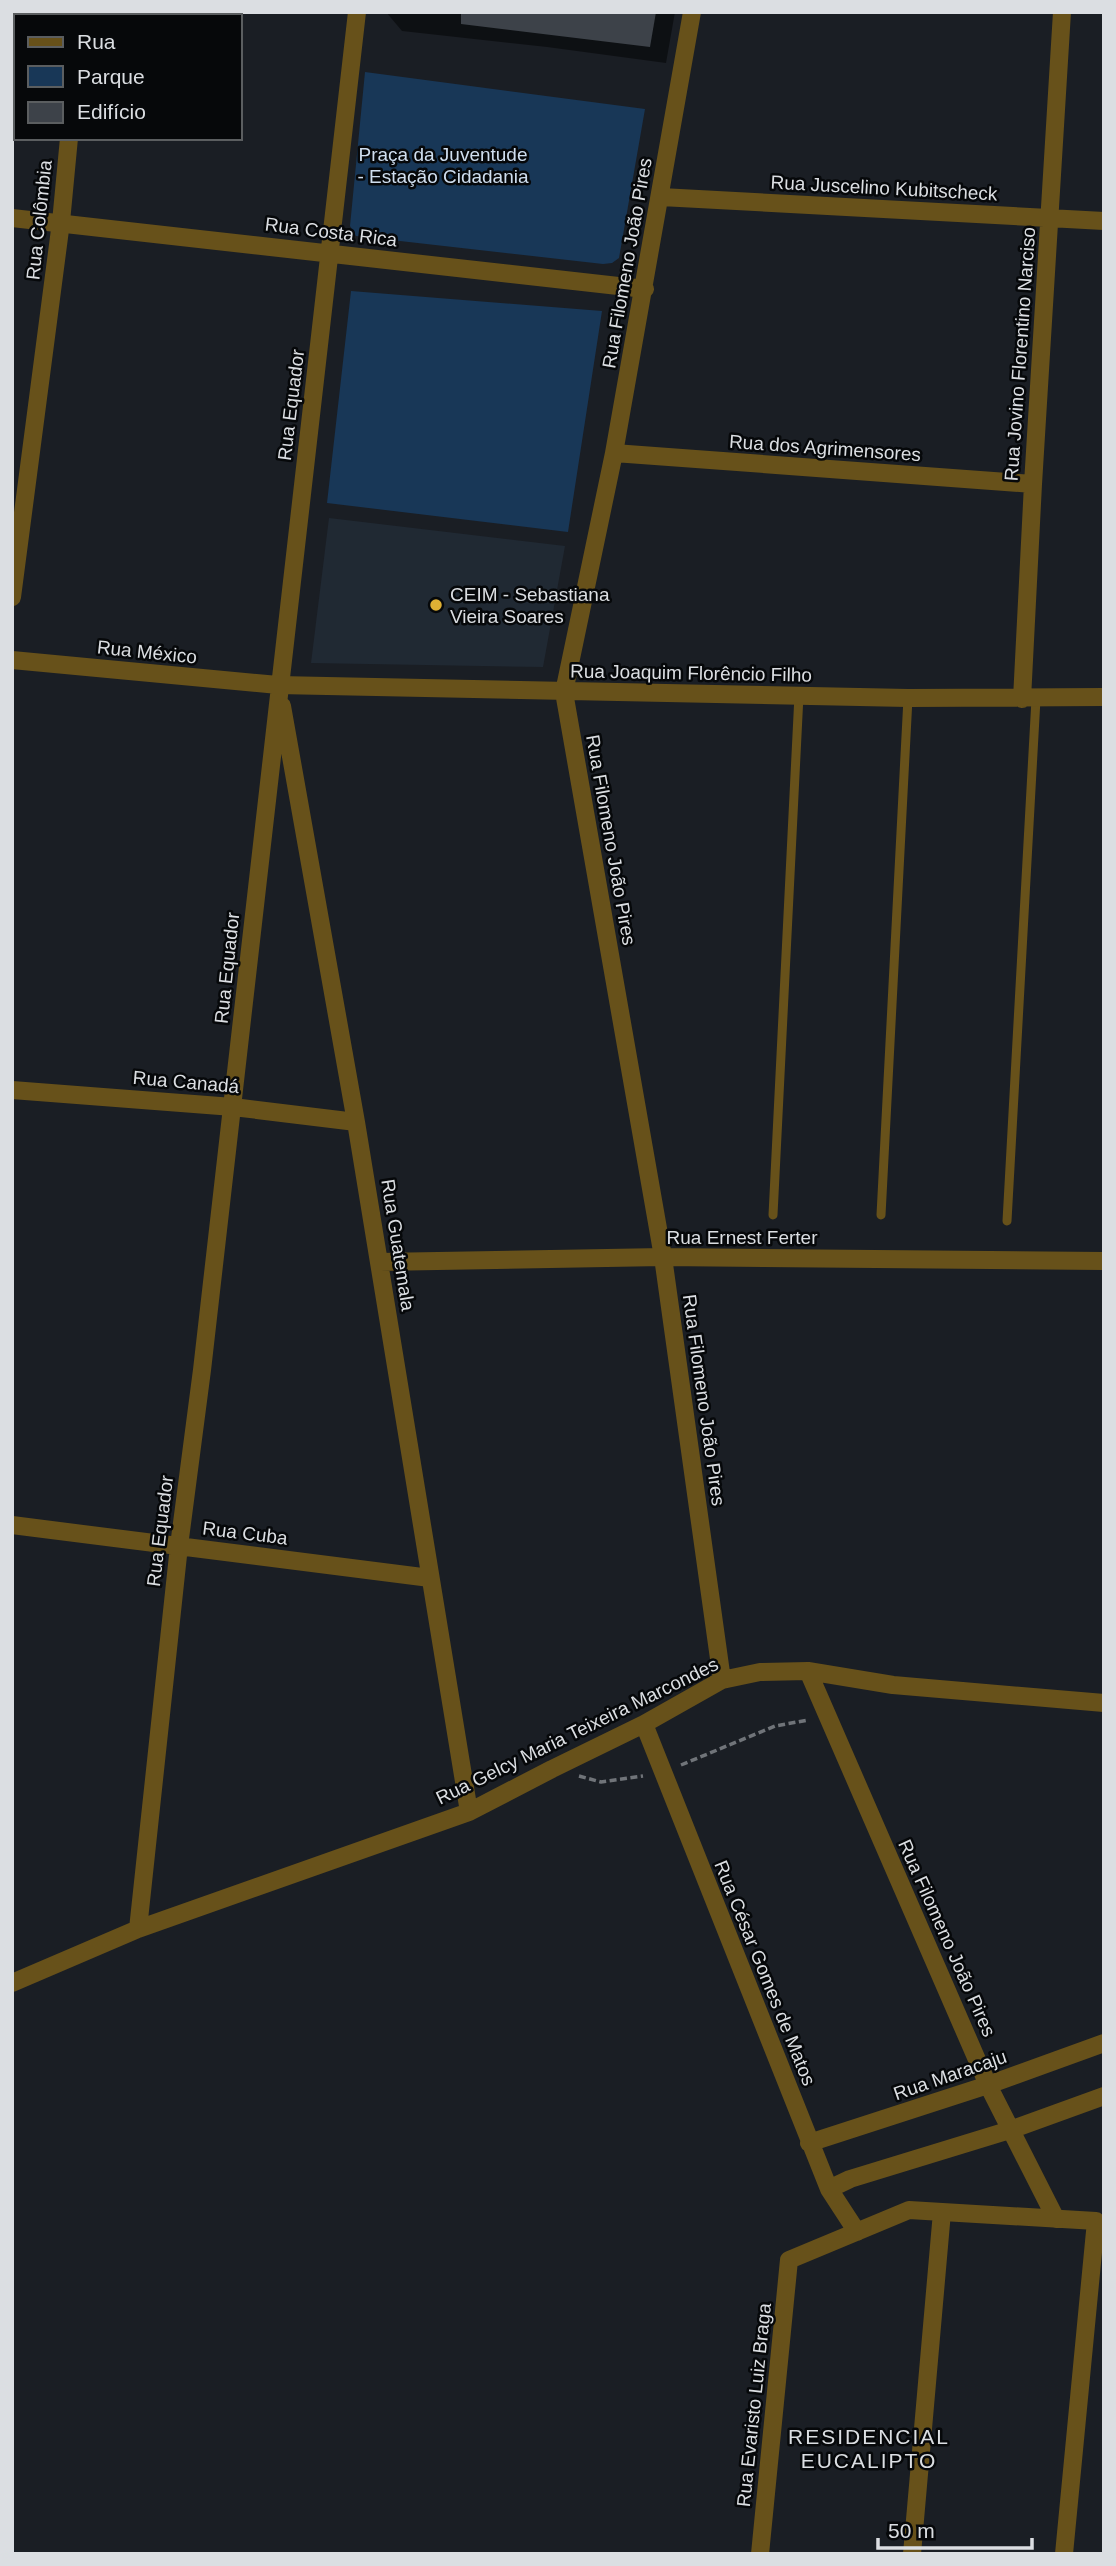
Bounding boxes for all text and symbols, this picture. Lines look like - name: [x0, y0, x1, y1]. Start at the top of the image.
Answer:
- legend: [14, 14, 242, 140]
- text: Rua: [77, 30, 116, 53]
- text: Parque: [77, 65, 145, 88]
- text: Edifício: [77, 100, 146, 123]
- park label: Praça da Juventude - Estação Cidadania: [357, 144, 529, 187]
- street label: Rua Filomeno João Pires: [598, 156, 656, 370]
- street label: Rua Colômbia: [22, 159, 56, 281]
- street label: Rua Juscelino Kubitscheck: [770, 172, 998, 204]
- street label: Rua Costa Rica: [264, 213, 399, 251]
- street label: Rua Jovino Florentino Narciso: [1001, 226, 1039, 482]
- street label: Rua Equador: [274, 347, 308, 462]
- street label: Rua dos Agrimensores: [728, 431, 922, 465]
- place label: CEIM - Sebastiana Vieira Soares: [450, 584, 610, 627]
- marker: CEIM - Sebastiana Vieira Soares: [428, 597, 444, 613]
- street label: Rua México: [96, 636, 198, 668]
- street label: Rua Joaquim Florêncio Filho: [570, 660, 812, 686]
- street label: Rua Filomeno João Pires: [582, 733, 640, 947]
- street label: Rua Equador: [211, 911, 243, 1025]
- street label: Rua Canadá: [132, 1067, 240, 1097]
- street label: Rua Guatemala: [377, 1178, 419, 1313]
- street label: Rua Ernest Ferter: [667, 1227, 818, 1248]
- street label: Rua Filomeno João Pires: [679, 1293, 729, 1507]
- street label: Rua Equador: [143, 1473, 177, 1588]
- street label: Rua Cuba: [201, 1517, 289, 1549]
- street label: Rua Gelcy Maria Teixeira Marcondes: [433, 1653, 721, 1809]
- street label: Rua Filomeno João Pires: [894, 1836, 1000, 2040]
- street label: Rua César Gomes de Matos: [710, 1857, 820, 2089]
- street label: Rua Maracaju: [891, 2046, 1009, 2104]
- street label: Rua Evaristo Luiz Braga: [733, 2302, 775, 2508]
- district label: RESIDENCIAL EUCALIPTO: [788, 2425, 950, 2472]
- scale bar: [878, 2506, 1032, 2550]
- text: 50 m: [888, 2519, 935, 2542]

